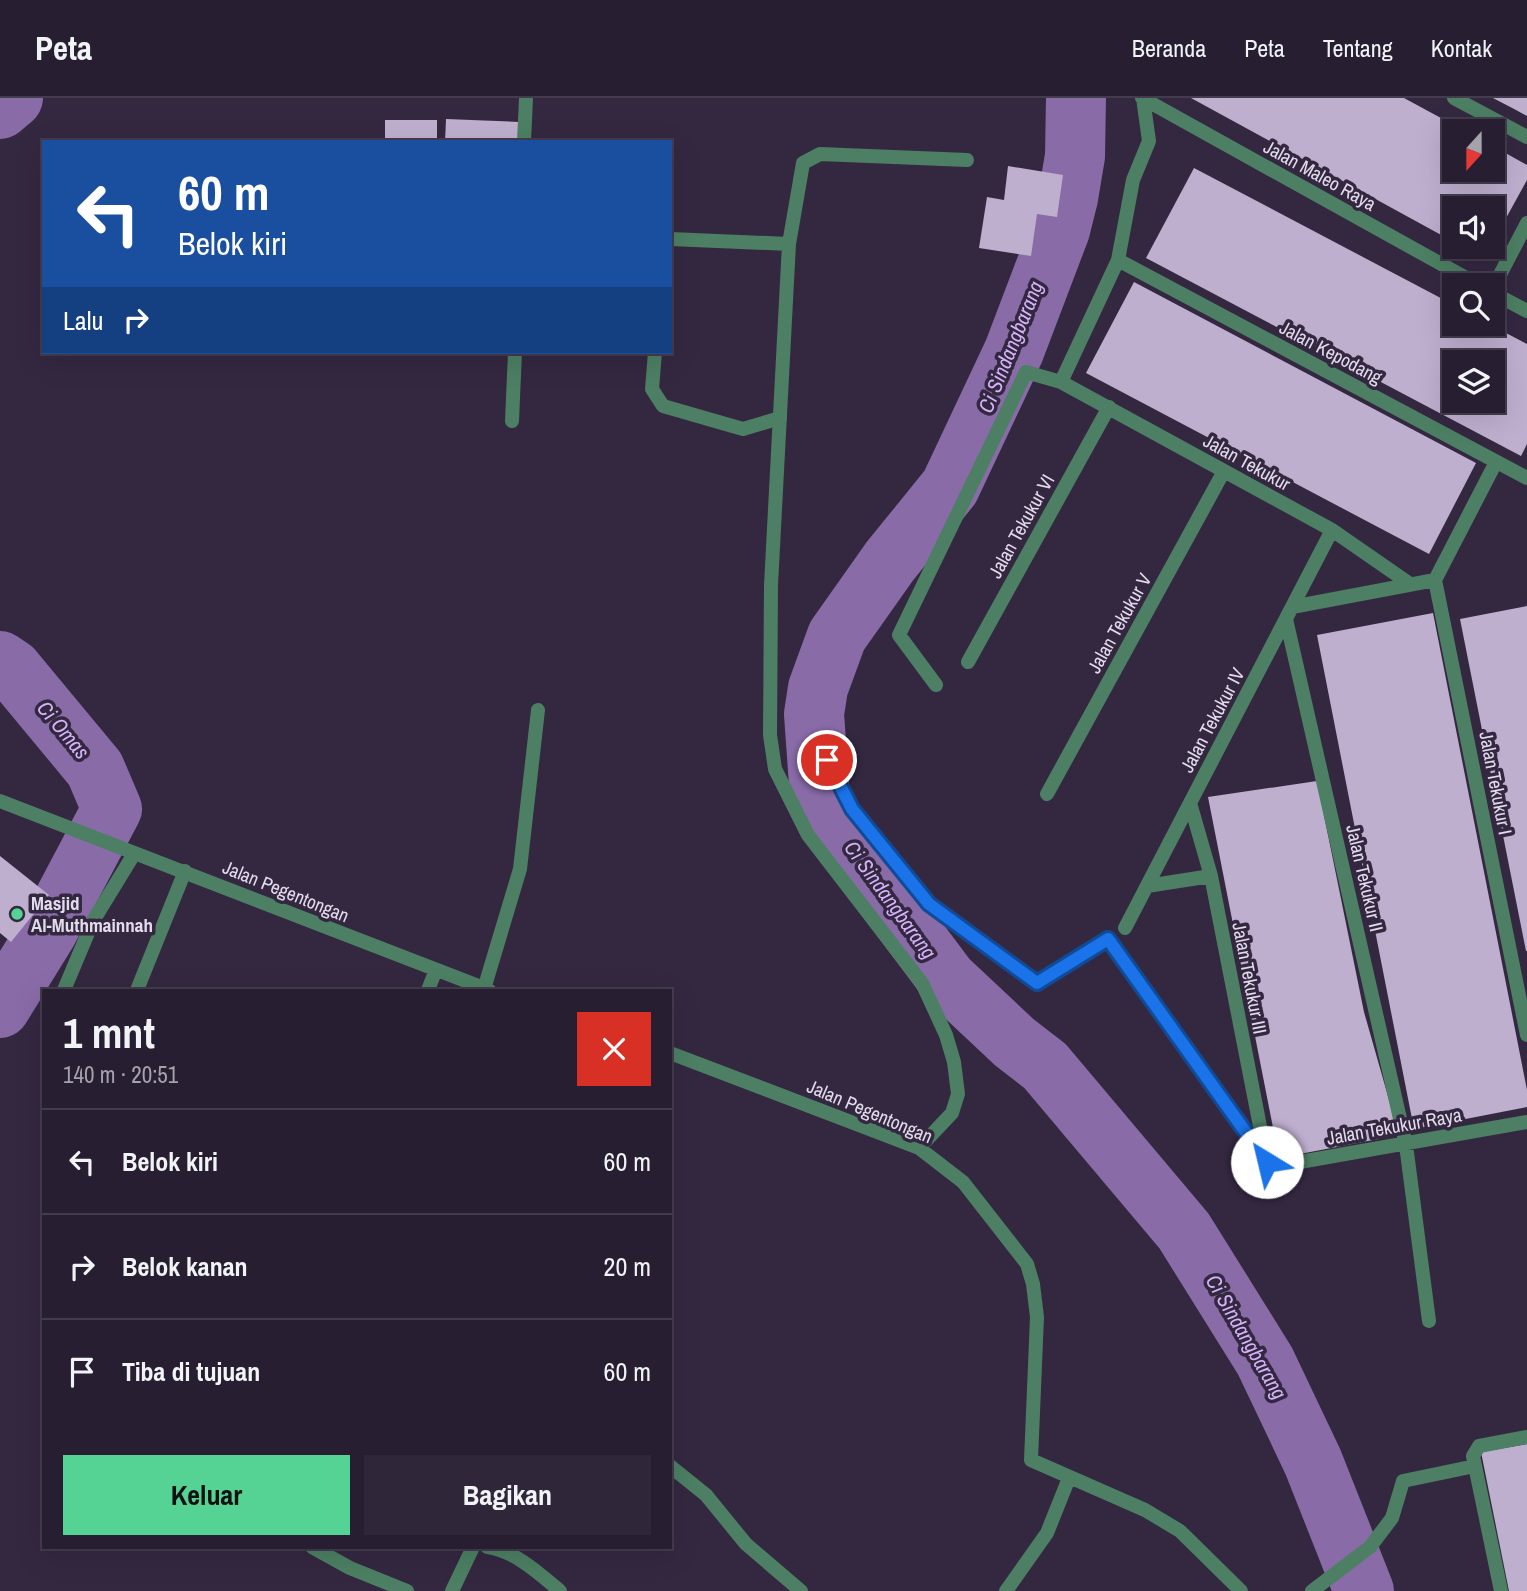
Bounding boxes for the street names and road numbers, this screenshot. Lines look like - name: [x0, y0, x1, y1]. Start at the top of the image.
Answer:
- street label: Jalan Maleo Raya: [1259, 133, 1381, 217]
- street label: Jalan Kepodang: [1275, 314, 1387, 390]
- street label: Jalan Tekukur: [1199, 427, 1296, 497]
- street label: Jalan Tekukur VI: [982, 469, 1060, 583]
- street label: Jalan Tekukur V: [1081, 568, 1157, 678]
- street label: Jalan Tekukur IV: [1174, 663, 1251, 777]
- street label: Jalan Tekukur I: [1473, 729, 1519, 837]
- street label: Jalan Tekukur II: [1340, 822, 1390, 934]
- street label: Jalan Pegentongan: [219, 854, 353, 928]
- street label: Jalan Tekukur III: [1226, 920, 1274, 1036]
- street label: Jalan Pegentongan: [803, 1073, 937, 1149]
- street label: Jalan Tekukur Raya: [1324, 1101, 1464, 1151]

